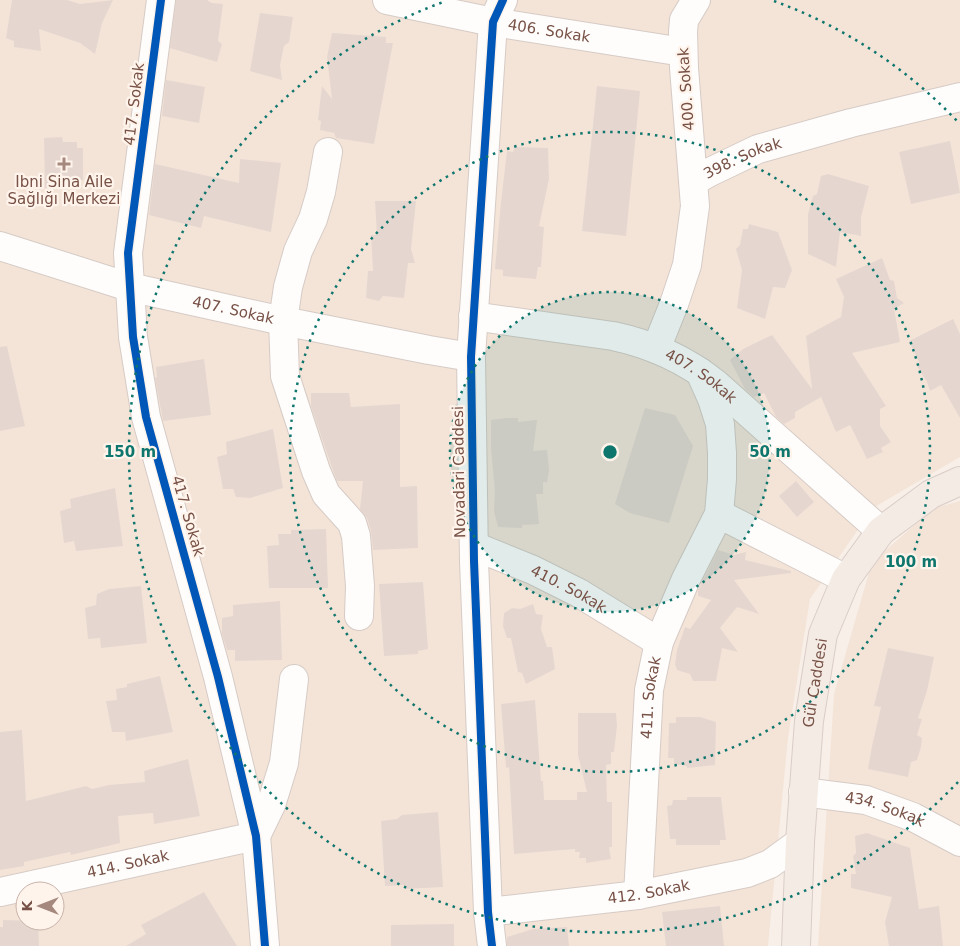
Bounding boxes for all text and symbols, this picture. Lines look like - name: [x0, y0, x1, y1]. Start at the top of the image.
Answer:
- street label: 406. Sokak: [507, 15, 592, 46]
- street label: 400. Sokak: [674, 47, 698, 131]
- street label: 417. Sokak: [120, 61, 148, 146]
- street label: 398. Sokak: [700, 134, 784, 183]
- marker: Ibni Sina Aile Sağlığı Merkezi: [57, 157, 71, 171]
- place label: Ibni Sina Aile Sağlığı Merkezi: [8, 173, 120, 208]
- street label: 407. Sokak: [191, 292, 276, 328]
- street label: 407. Sokak: [662, 345, 741, 407]
- street label: Novadari Caddesi: [449, 406, 469, 538]
- text: 150 m: [104, 443, 156, 461]
- centre of rings: [601, 443, 619, 461]
- text: 50 m: [749, 443, 791, 461]
- street label: 417. Sokak: [168, 474, 208, 559]
- text: 100 m: [885, 553, 937, 571]
- street label: 410. Sokak: [528, 561, 610, 617]
- street label: Gül Caddesi: [800, 637, 831, 728]
- street label: 411. Sokak: [637, 654, 665, 739]
- street label: 434. Sokak: [844, 788, 928, 831]
- street label: 414. Sokak: [85, 846, 171, 882]
- street label: 412. Sokak: [607, 876, 692, 907]
- north arrow: [15, 881, 65, 931]
- text: K: [19, 899, 35, 911]

